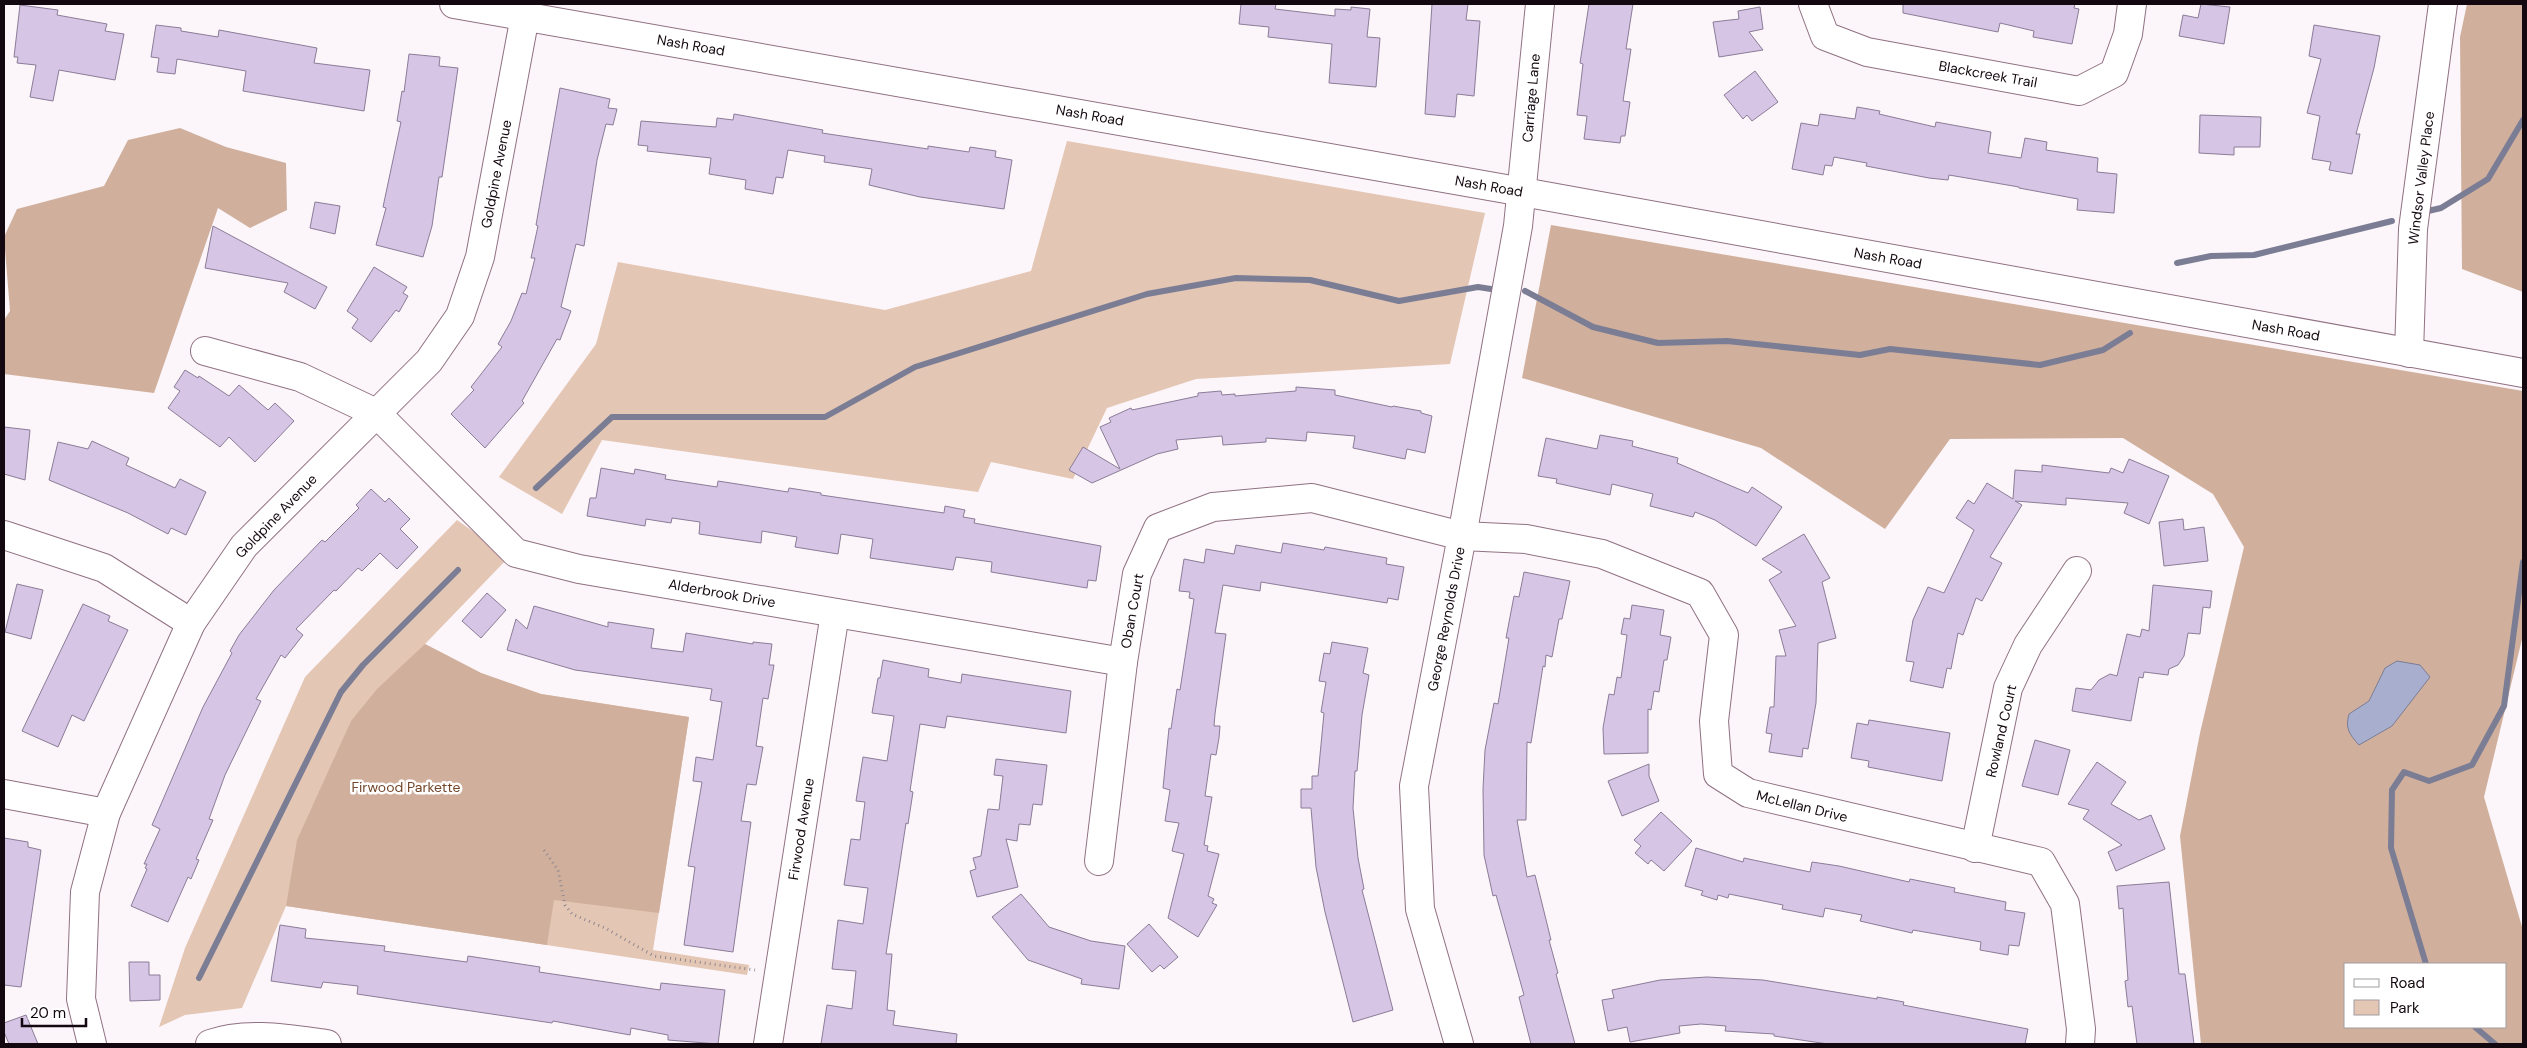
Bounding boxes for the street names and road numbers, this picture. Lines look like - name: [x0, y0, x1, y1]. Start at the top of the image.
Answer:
- street label: Nash Road: [656, 30, 726, 60]
- street label: Carriage Lane: [1518, 53, 1544, 143]
- street label: Blackcreek Trail: [1937, 56, 2039, 92]
- street label: Nash Road: [1055, 100, 1125, 130]
- street label: Windsor Valley Place: [2404, 110, 2438, 246]
- street label: Goldpine Avenue: [477, 118, 515, 230]
- street label: Nash Road: [1454, 171, 1524, 201]
- street label: Nash Road: [1853, 243, 1923, 273]
- street label: Nash Road: [2251, 315, 2321, 345]
- street label: Goldpine Avenue: [231, 470, 321, 562]
- street label: George Reynolds Drive: [1423, 545, 1469, 693]
- street label: Oban Court: [1117, 572, 1147, 650]
- street label: Alderbrook Drive: [667, 575, 777, 611]
- street label: Rowland Court: [1982, 683, 2020, 779]
- street label: Firwood Avenue: [784, 777, 818, 881]
- street label: McLellan Drive: [1754, 786, 1850, 826]

